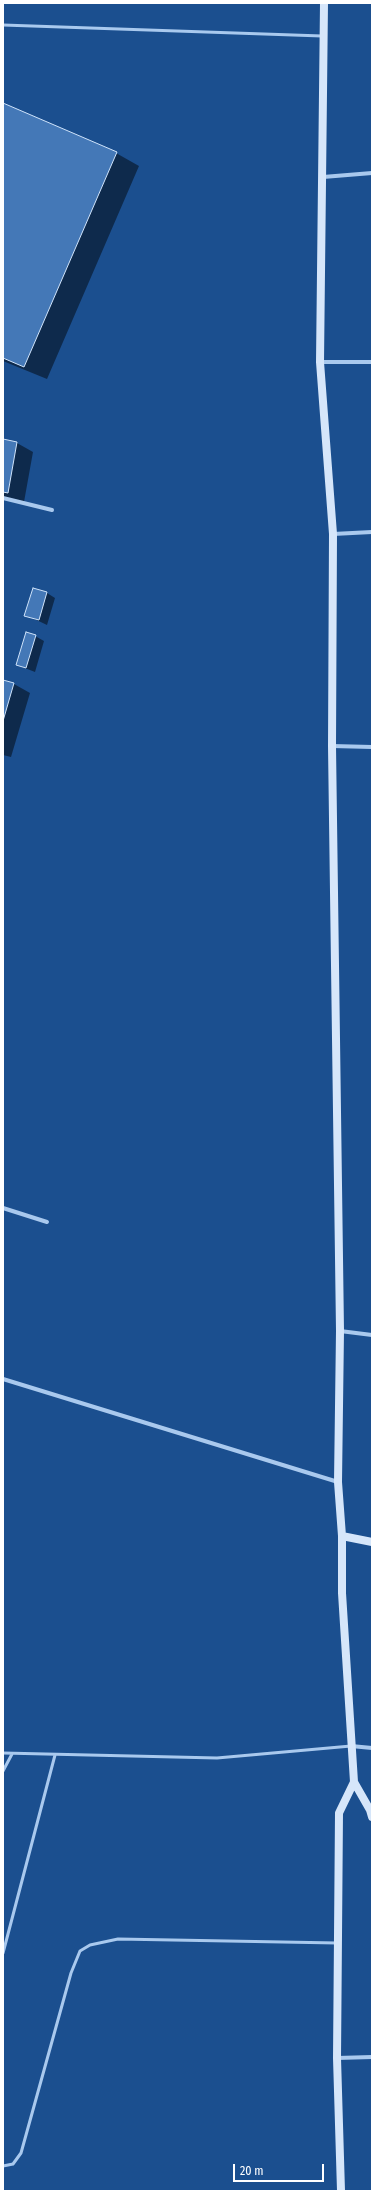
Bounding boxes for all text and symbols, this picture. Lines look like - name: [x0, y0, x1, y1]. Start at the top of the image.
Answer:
- scale bar: [235, 2156, 326, 2182]
- text: 20 m: [240, 2164, 264, 2178]

